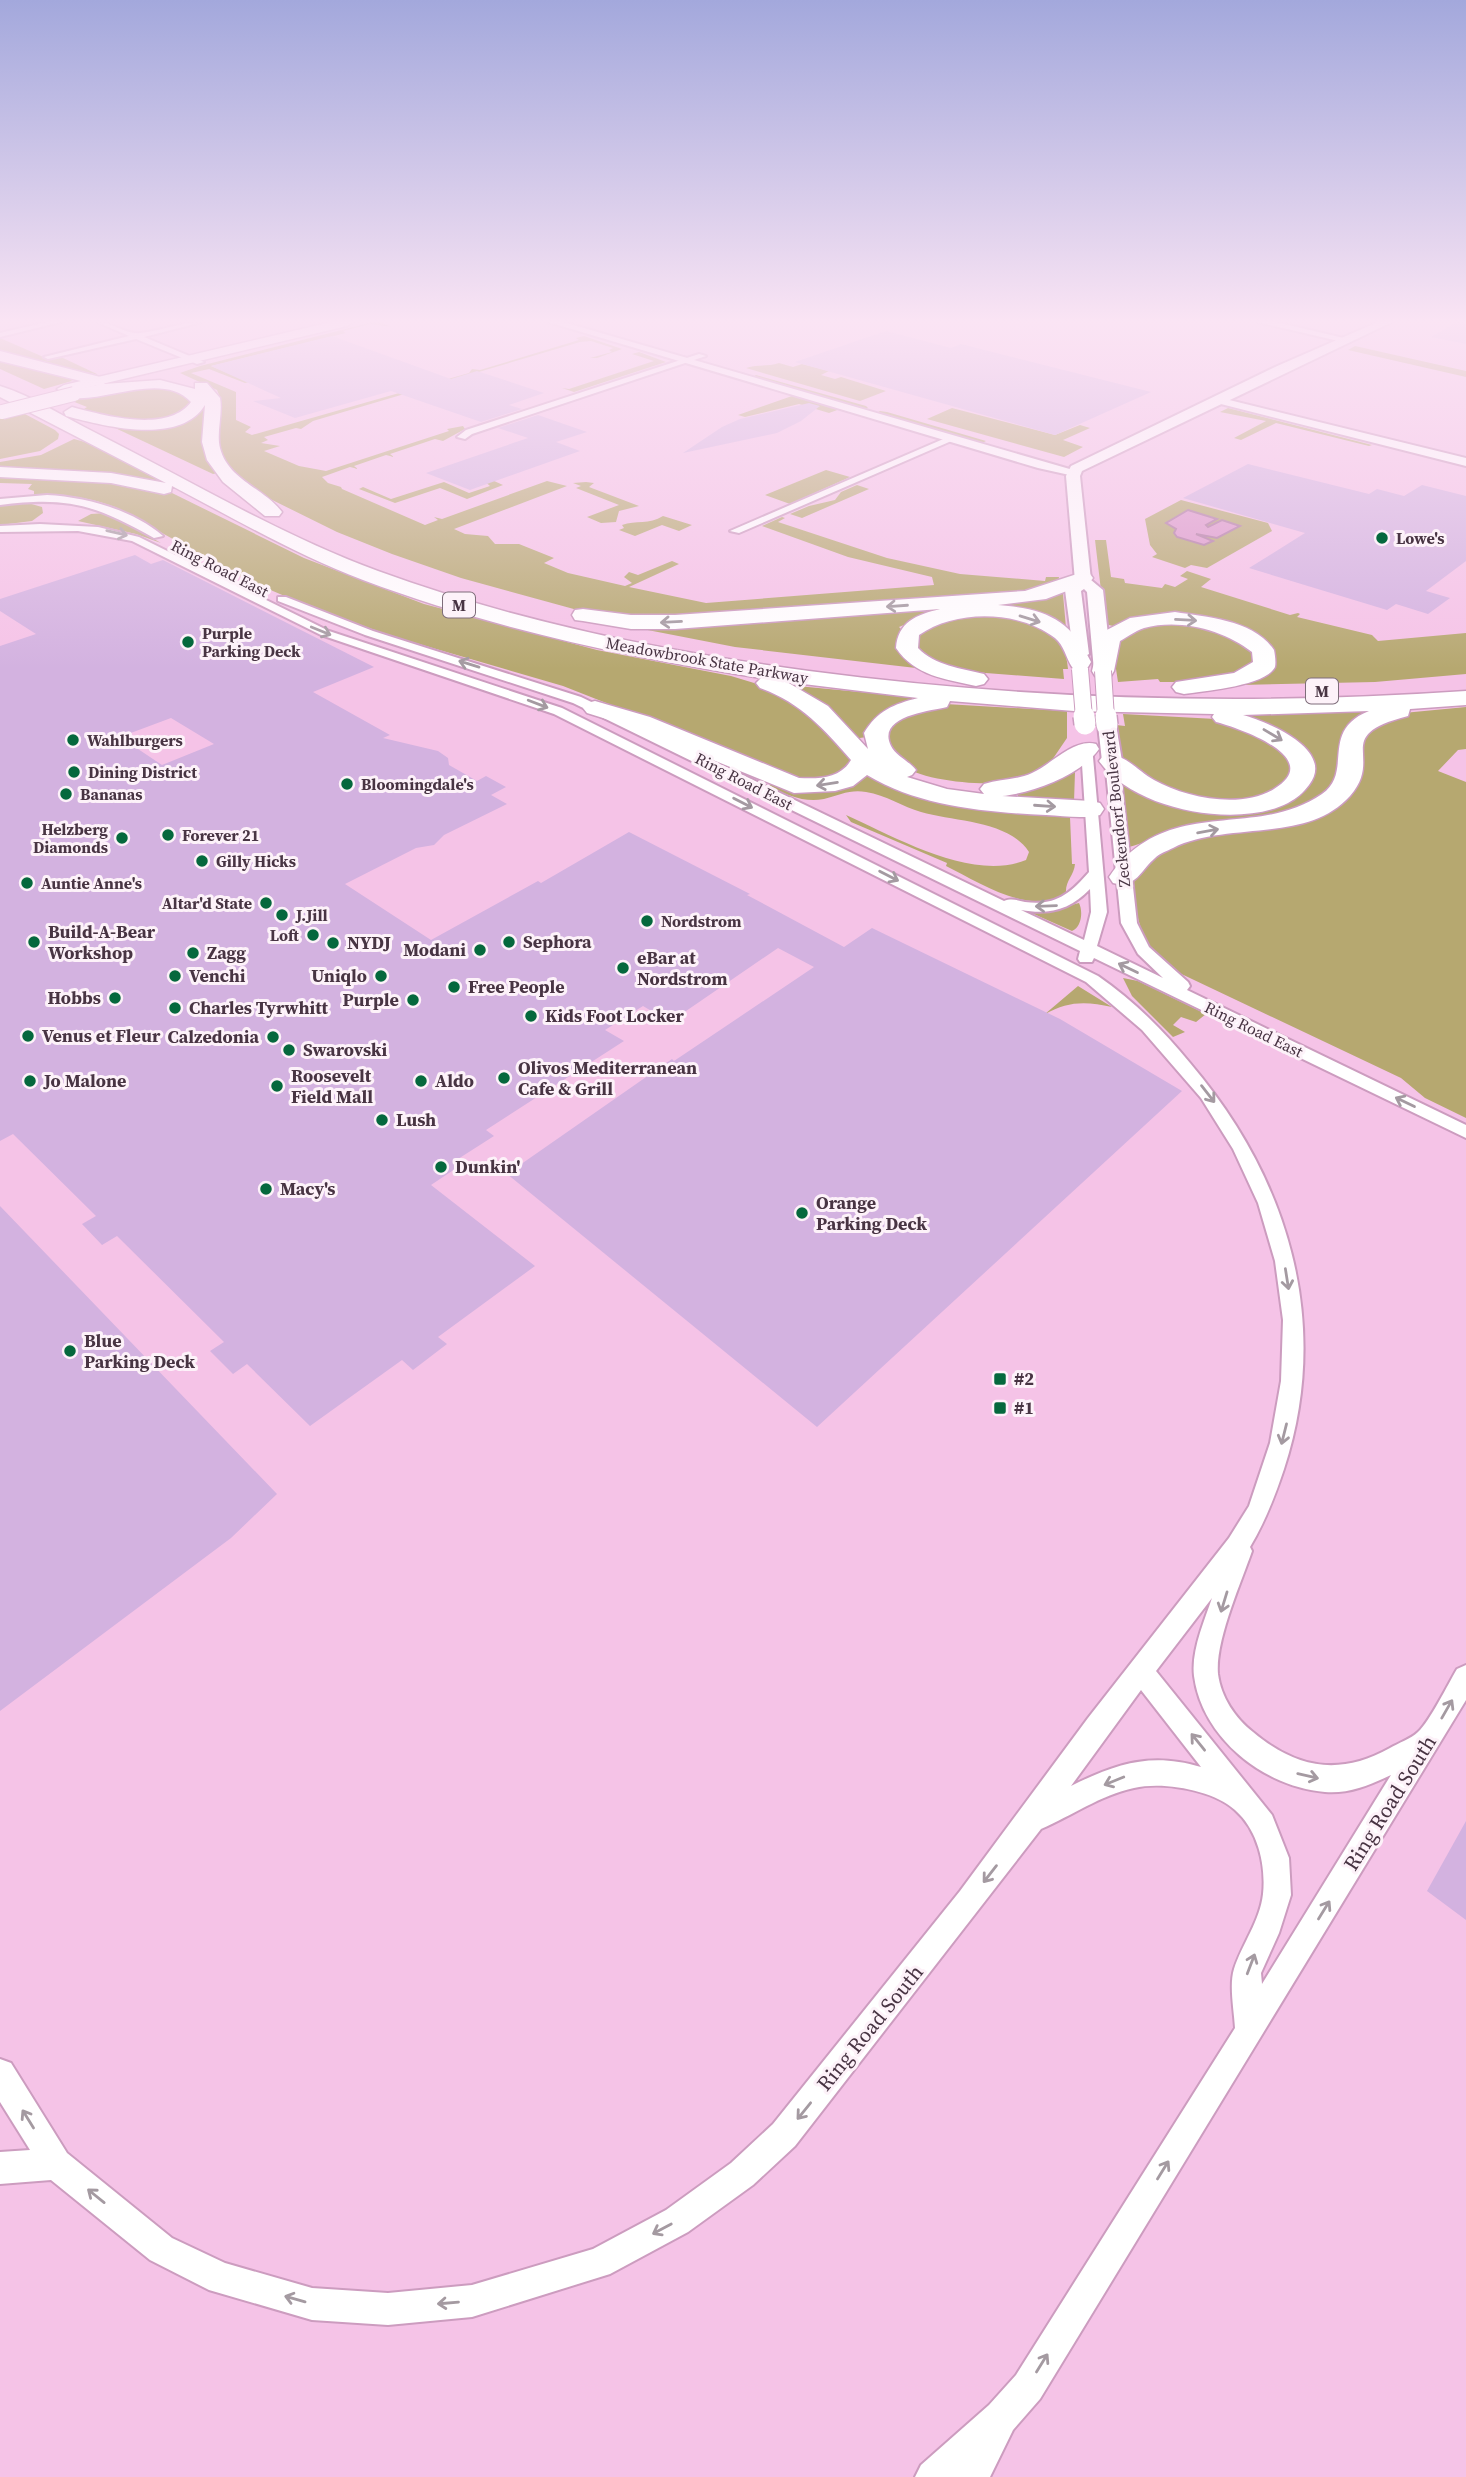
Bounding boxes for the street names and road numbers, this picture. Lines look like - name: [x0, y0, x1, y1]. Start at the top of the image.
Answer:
- street label: Ring Road East: [167, 534, 273, 602]
- road number: M: [443, 592, 475, 618]
- street label: Meadowbrook State Parkway: [604, 631, 811, 689]
- road number: M: [1306, 678, 1338, 704]
- street label: Zeckendorf Boulevard: [1097, 730, 1135, 888]
- street label: Ring Road East: [691, 747, 797, 815]
- street label: Ring Road East: [1201, 996, 1308, 1063]
- street label: Ring Road South: [1336, 1729, 1443, 1876]
- street label: Ring Road South: [810, 1958, 930, 2097]

